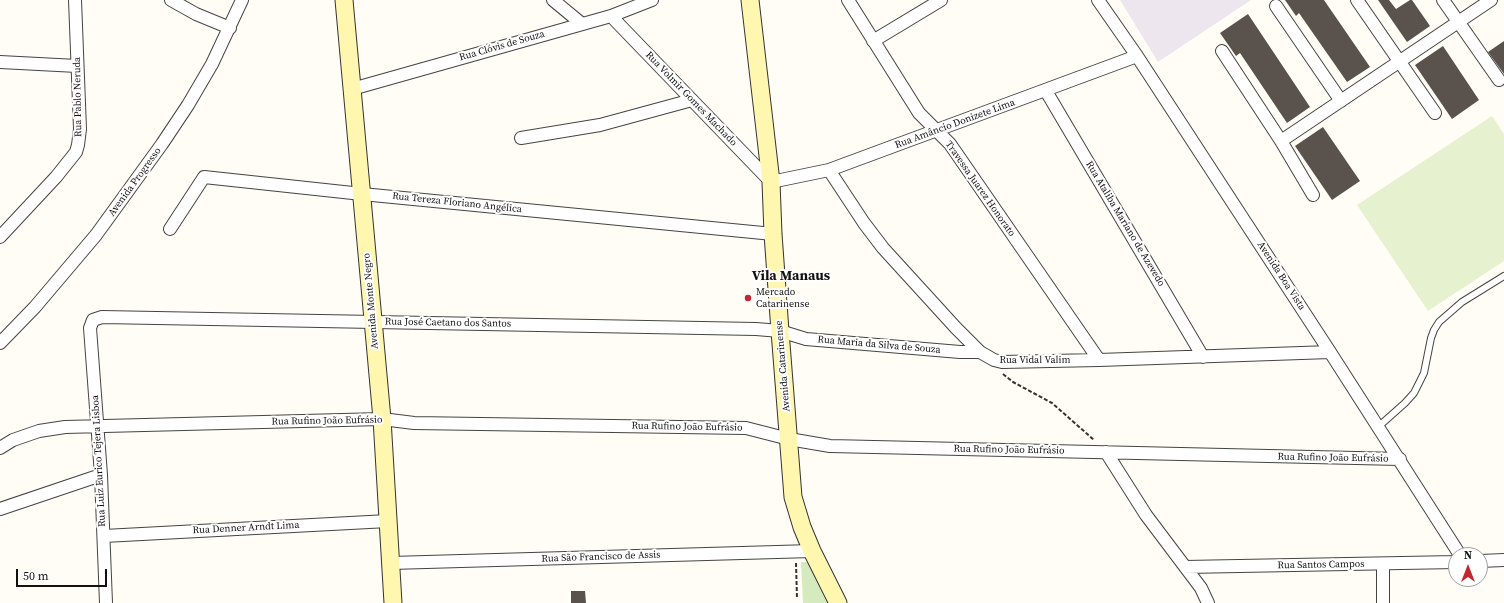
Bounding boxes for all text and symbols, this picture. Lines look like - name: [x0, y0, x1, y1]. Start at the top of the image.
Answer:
- street label: Rua Clóvis de Souza: [458, 28, 546, 64]
- street label: Rua Volmir Gomes Machado: [643, 49, 739, 149]
- street label: Rua Pablo Neruda: [71, 57, 85, 137]
- street label: Rua Amâncio Donizete Lima: [893, 97, 1017, 151]
- street label: Travessa Juarez Honorato: [942, 139, 1018, 239]
- street label: Avenida Progresso: [106, 145, 164, 219]
- street label: Rua Ataliba Mariano de Azevedo: [1083, 159, 1167, 289]
- street label: Rua Tereza Floriano Angélica: [392, 190, 522, 216]
- street label: Avenida Boa Vista: [1254, 239, 1308, 313]
- street label: Avenida Monte Negro: [361, 253, 381, 349]
- district label: Vila Manaus: [752, 268, 830, 284]
- place label: Mercado Catarinense: [756, 286, 810, 310]
- marker: Mercado Catarinense: [743, 293, 753, 303]
- street label: Rua José Caetano dos Santos: [385, 316, 511, 330]
- street label: Avenida Catarinense: [773, 320, 793, 412]
- street label: Rua Maria da Silva de Souza: [817, 334, 941, 356]
- street label: Rua Vidal Valim: [999, 354, 1071, 366]
- street label: Rua Luiz Eurico Tejera Lisboa: [90, 395, 108, 527]
- street label: Rua Rufino João Eufrásio: [271, 414, 383, 428]
- street label: Rua Rufino João Eufrásio: [631, 420, 743, 434]
- street label: Rua Rufino João Eufrásio: [953, 443, 1065, 457]
- street label: Rua Rufino João Eufrásio: [1277, 451, 1389, 465]
- street label: Rua Denner Arndt Lima: [192, 519, 300, 537]
- north arrow: [1448, 547, 1488, 587]
- text: N: [1464, 548, 1472, 563]
- street label: Rua São Francisco de Assis: [541, 549, 661, 565]
- street label: Rua Santos Campos: [1277, 558, 1365, 572]
- scale bar: [18, 561, 109, 587]
- text: 50 m: [23, 568, 49, 584]

